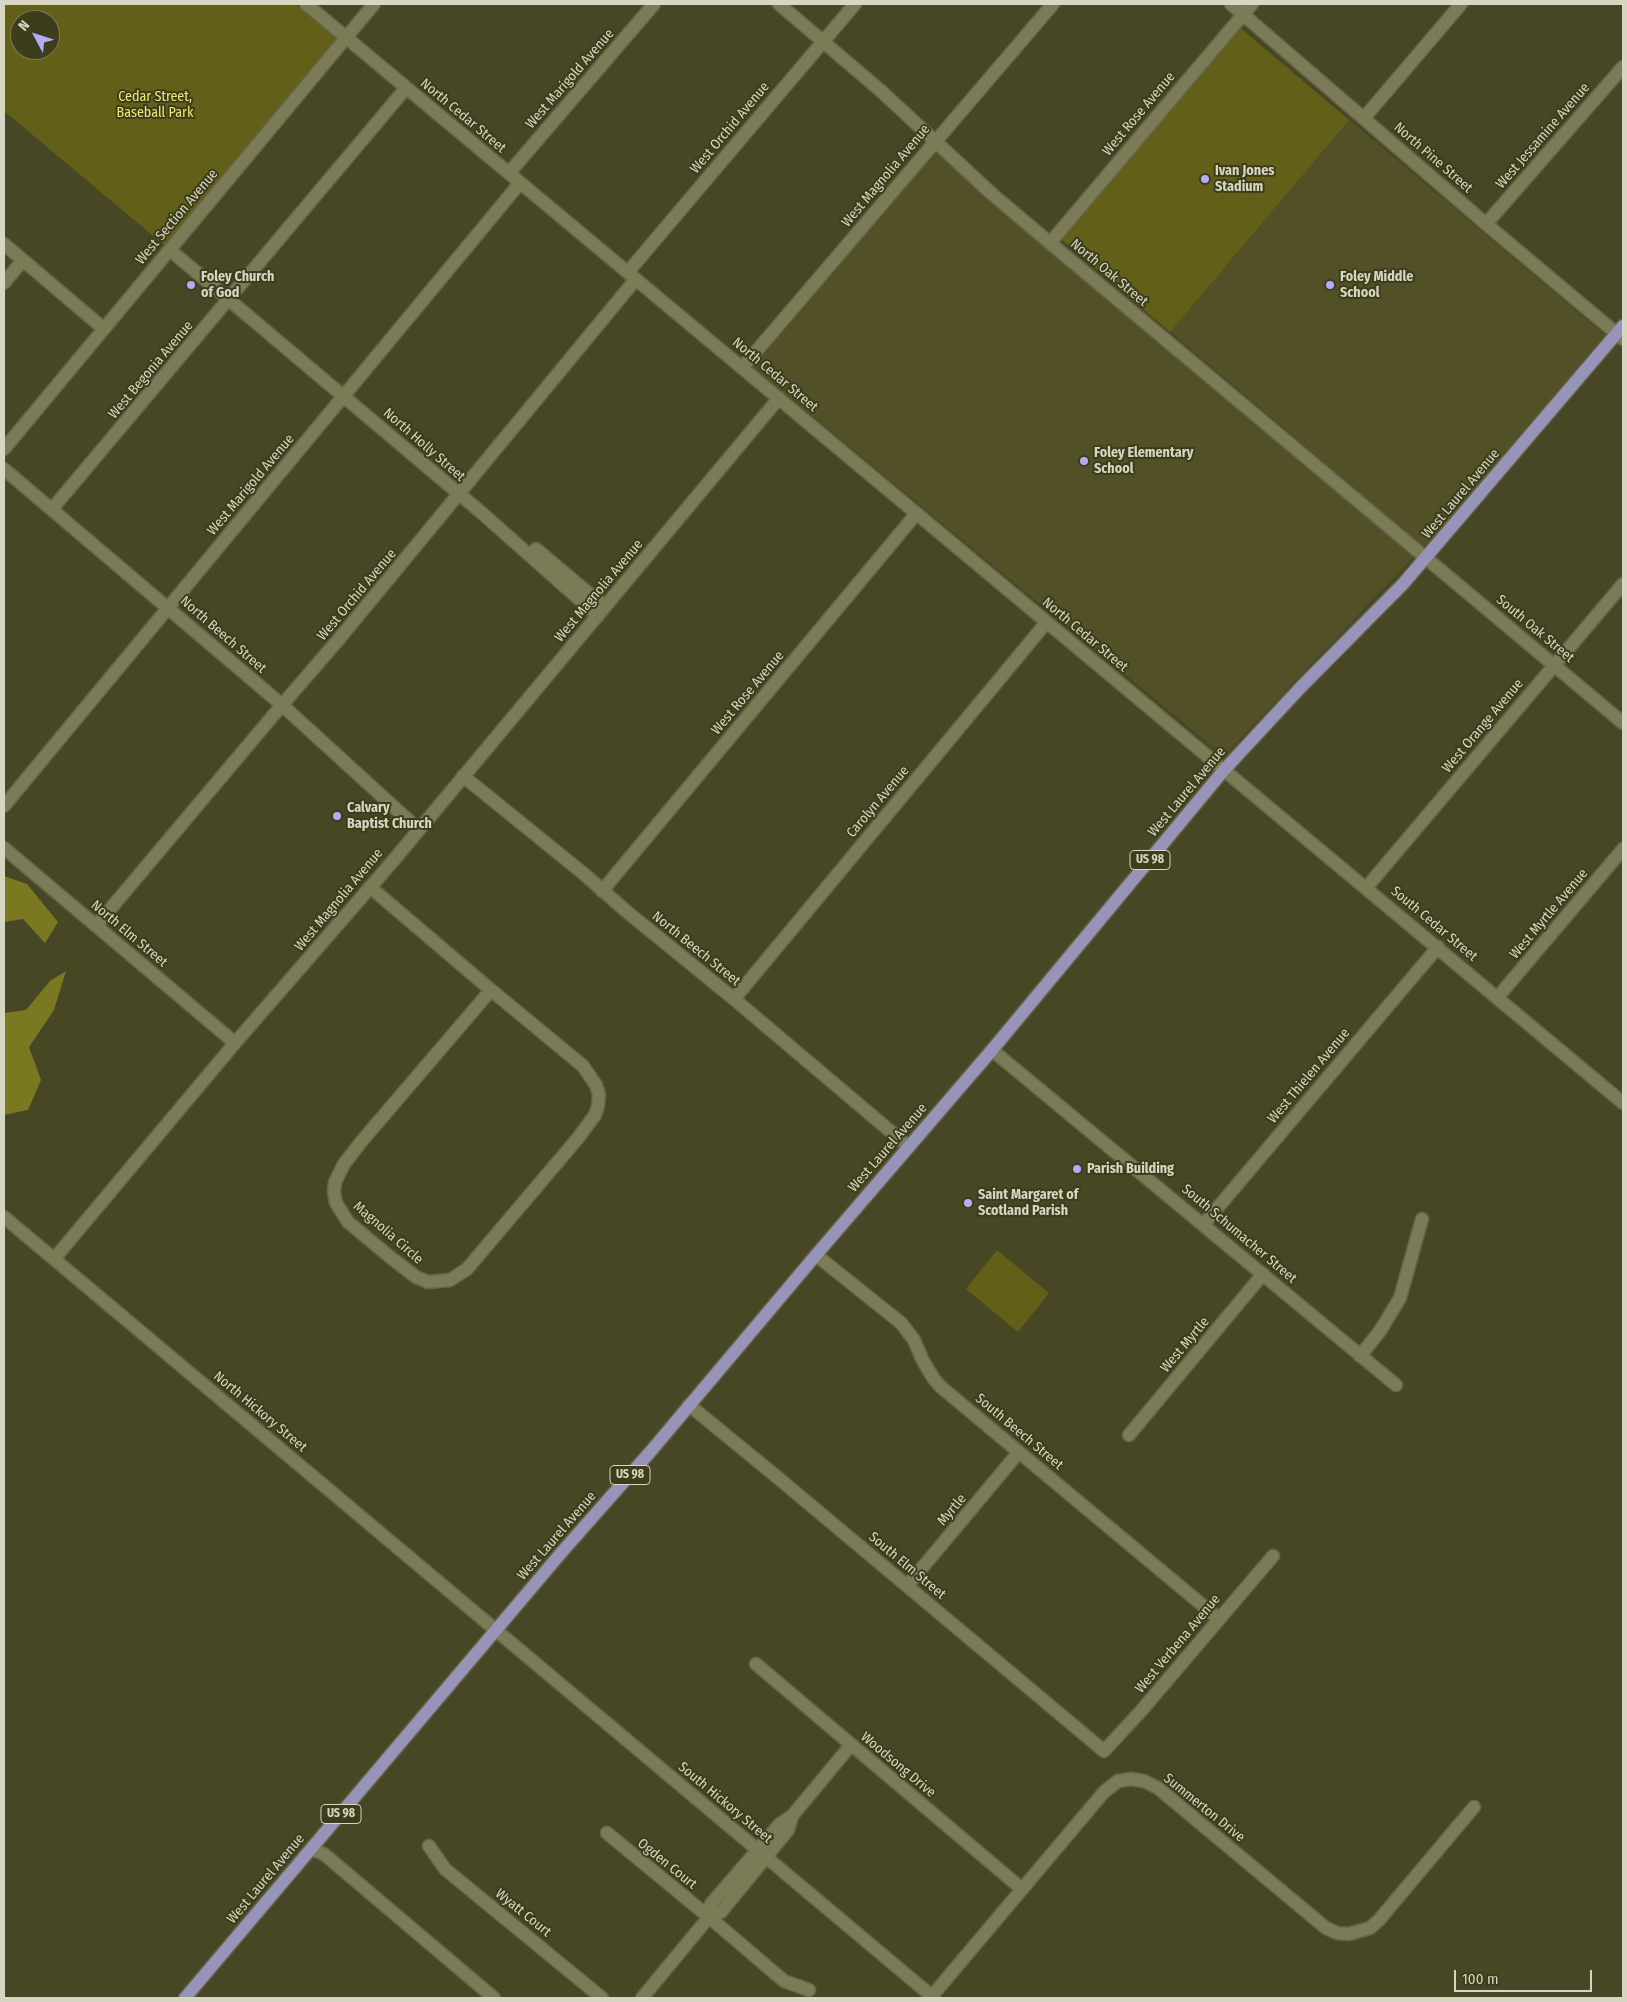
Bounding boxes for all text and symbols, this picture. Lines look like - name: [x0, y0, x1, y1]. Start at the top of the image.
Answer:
- north arrow: [10, 10, 60, 60]
- text: N: [15, 17, 33, 34]
- street label: West Marigold Avenue: [522, 26, 618, 132]
- street label: West Rose Avenue: [1099, 69, 1179, 159]
- street label: North Cedar Street: [417, 75, 509, 157]
- street label: West Orchid Avenue: [687, 79, 773, 177]
- street label: West Jessamine Avenue: [1493, 80, 1593, 192]
- park label: Cedar Street, Baseball Park: [117, 89, 193, 121]
- street label: North Pine Street: [1390, 119, 1476, 197]
- street label: West Magnolia Avenue: [838, 121, 934, 231]
- place label: Ivan Jones Stadium: [1215, 163, 1274, 196]
- street label: West Section Avenue: [132, 166, 222, 268]
- marker: Ivan Jones Stadium: [1199, 173, 1211, 185]
- street label: North Oak Street: [1067, 236, 1151, 310]
- place label: Foley Church of God: [201, 269, 274, 302]
- place label: Foley Middle School: [1340, 269, 1413, 302]
- marker: Foley Church of God: [185, 279, 197, 291]
- marker: Foley Middle School: [1324, 279, 1336, 291]
- street label: West Begonia Avenue: [105, 318, 197, 422]
- street label: North Cedar Street: [729, 334, 821, 416]
- street label: North Holly Street: [380, 405, 468, 485]
- street label: West Marigold Avenue: [204, 431, 298, 539]
- place label: Foley Elementary School: [1094, 445, 1193, 478]
- street label: West Laurel Avenue: [1419, 446, 1503, 542]
- marker: Foley Elementary School: [1078, 455, 1090, 467]
- street label: West Magnolia Avenue: [551, 536, 647, 646]
- street label: West Orchid Avenue: [314, 546, 400, 644]
- street label: South Oak Street: [1493, 592, 1577, 666]
- street label: North Beech Street: [177, 593, 269, 677]
- street label: North Cedar Street: [1039, 594, 1131, 676]
- street label: West Rose Avenue: [708, 648, 788, 738]
- street label: West Orange Avenue: [1439, 676, 1527, 776]
- street label: West Laurel Avenue: [1145, 744, 1229, 840]
- street label: Carolyn Avenue: [843, 763, 913, 841]
- place label: Calvary Baptist Church: [347, 800, 432, 832]
- marker: Calvary Baptist Church: [331, 810, 343, 822]
- street label: West Magnolia Avenue: [291, 845, 387, 955]
- road number: US 98: [1130, 850, 1170, 870]
- street label: West Myrtle Avenue: [1506, 865, 1592, 963]
- street label: South Cedar Street: [1387, 883, 1481, 965]
- street label: North Elm Street: [87, 897, 171, 971]
- street label: North Beech Street: [649, 908, 743, 990]
- street label: West Thielen Avenue: [1264, 1025, 1354, 1127]
- street label: West Laurel Avenue: [845, 1100, 931, 1196]
- place label: Parish Building: [1087, 1161, 1174, 1177]
- marker: Parish Building: [1071, 1163, 1083, 1175]
- street label: South Schumacher Street: [1178, 1181, 1300, 1287]
- place label: Saint Margaret of Scotland Parish: [978, 1187, 1078, 1220]
- marker: Saint Margaret of Scotland Parish: [962, 1197, 974, 1209]
- street label: Magnolia Circle: [350, 1198, 426, 1268]
- street label: West Myrtle: [1157, 1314, 1213, 1376]
- street label: North Hickory Street: [210, 1368, 310, 1456]
- street label: South Beech Street: [972, 1390, 1066, 1474]
- road number: US 98: [610, 1466, 650, 1484]
- street label: West Laurel Avenue: [514, 1488, 600, 1584]
- street label: Myrtle: [934, 1491, 970, 1529]
- street label: South Elm Street: [865, 1529, 949, 1603]
- street label: West Verbena Avenue: [1132, 1591, 1224, 1697]
- street label: Woodsong Drive: [857, 1729, 939, 1801]
- street label: South Hickory Street: [675, 1759, 775, 1847]
- street label: Summerton Drive: [1160, 1770, 1248, 1846]
- road number: US 98: [321, 1805, 361, 1824]
- street label: West Laurel Avenue: [224, 1831, 308, 1927]
- street label: Ogden Court: [634, 1835, 700, 1893]
- street label: Wyatt Court: [492, 1885, 554, 1941]
- scale bar: [1457, 1960, 1594, 1992]
- text: 100 m: [1462, 1970, 1499, 1988]

